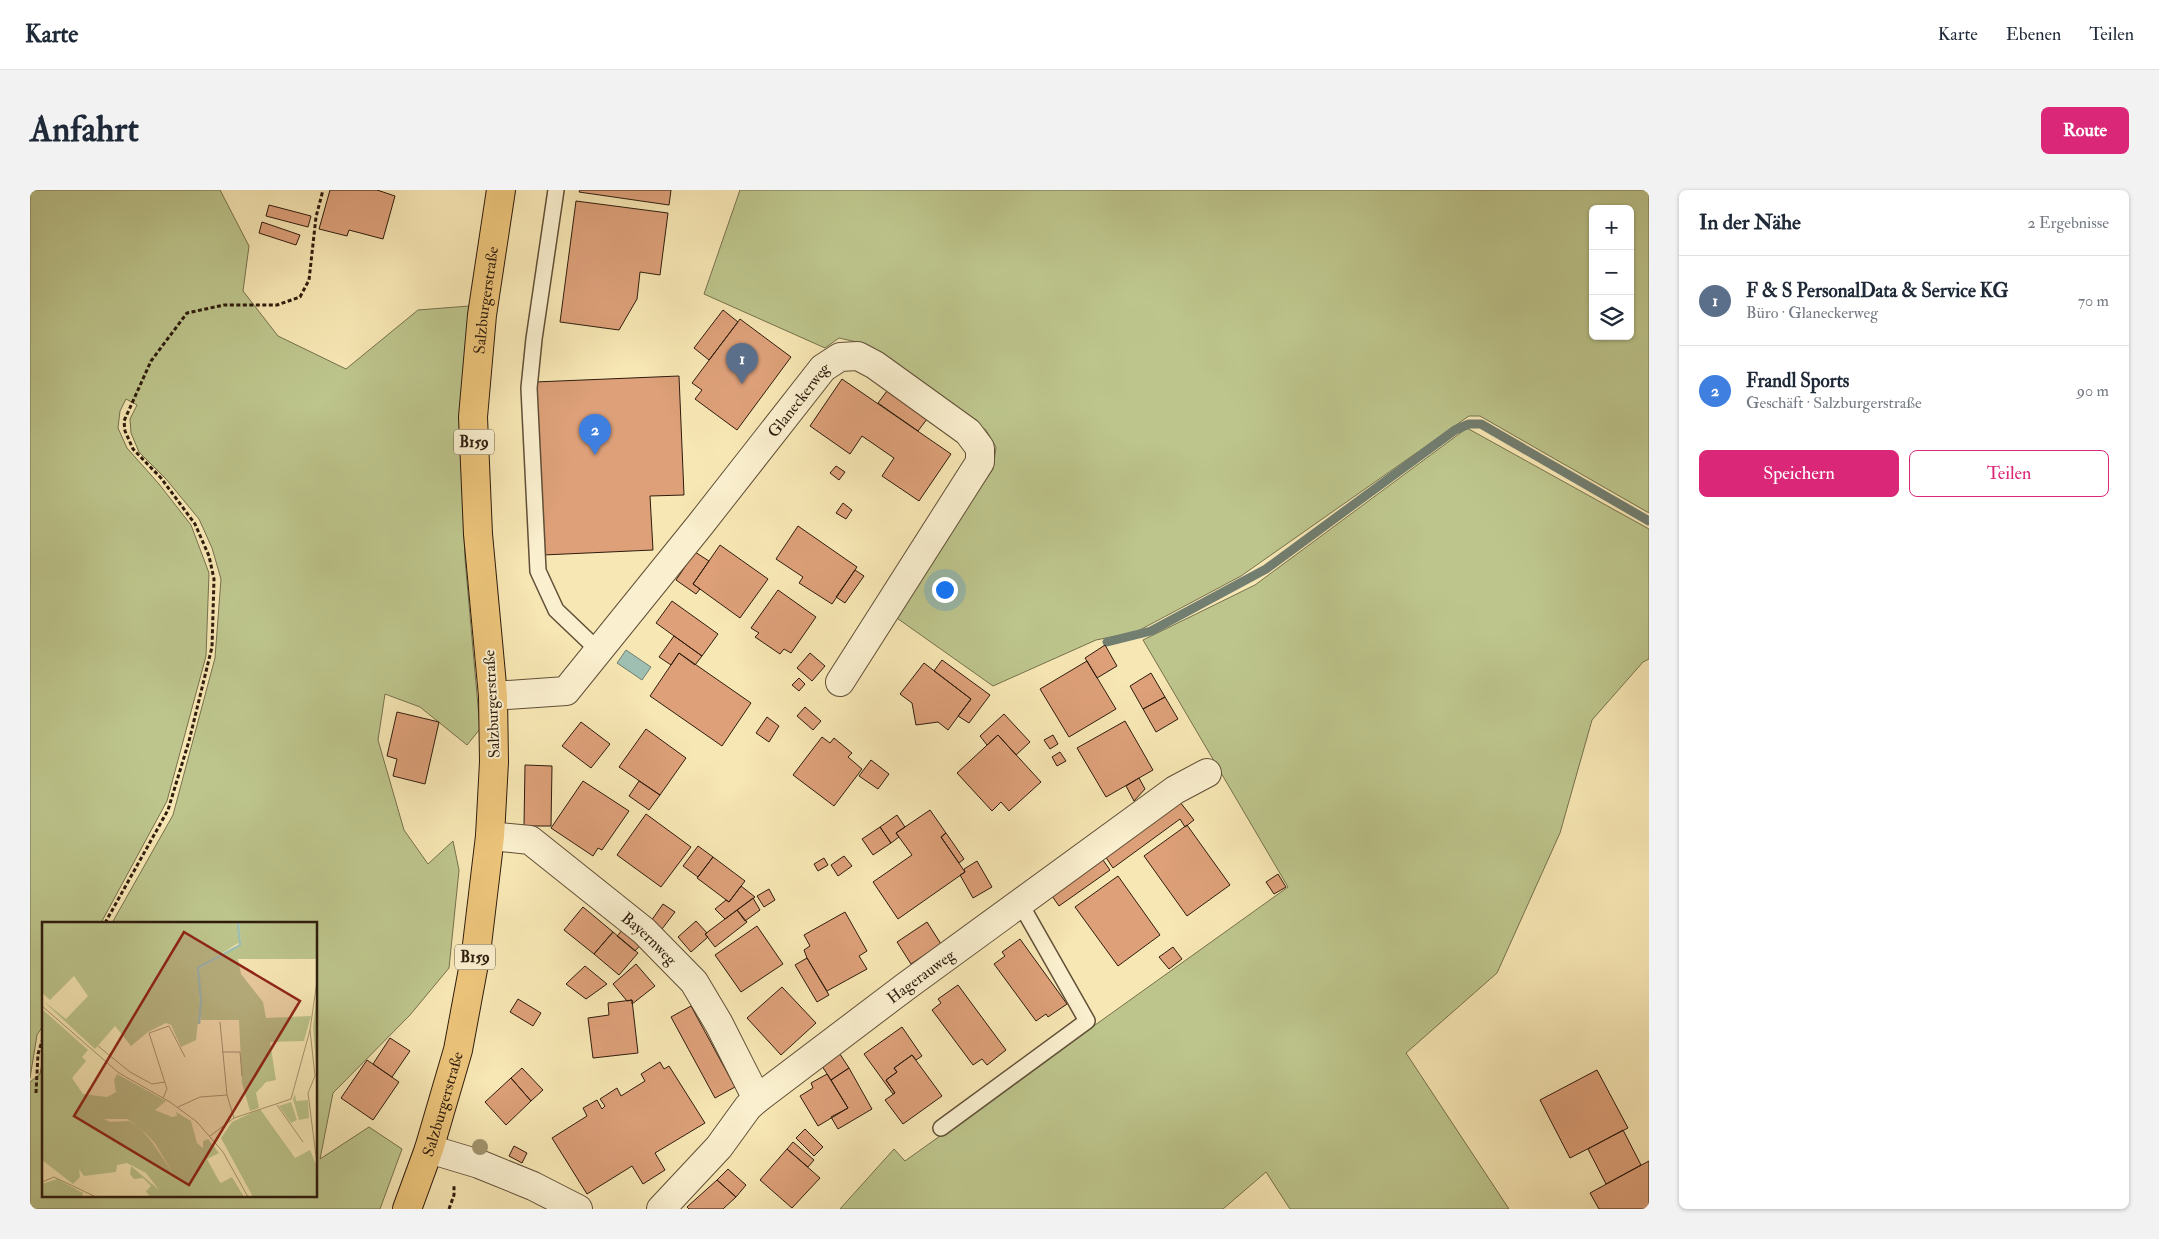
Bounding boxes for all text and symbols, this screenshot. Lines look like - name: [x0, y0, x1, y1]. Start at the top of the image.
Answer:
- text: Karte: [25, 19, 78, 50]
- text: Karte: [1938, 23, 1978, 46]
- text: Ebenen: [2006, 23, 2061, 46]
- text: Teilen: [2089, 23, 2134, 46]
- button: Route: [2041, 107, 2129, 154]
- text: Anfahrt: [30, 108, 139, 152]
- map controls: [1589, 205, 1634, 340]
- button: +: [1589, 205, 1634, 250]
- text: In der Nähe: [1699, 209, 1801, 236]
- text: 2 Ergebnisse: [2028, 213, 2109, 233]
- street label: Salzburgerstraße: [470, 245, 503, 355]
- button: −: [1589, 250, 1634, 295]
- text: F & S PersonalData & Service KG: [1746, 279, 2009, 303]
- text: 1: [1712, 291, 1718, 311]
- text: 70 m: [2078, 291, 2109, 311]
- button: layers: [1589, 295, 1634, 340]
- text: Büro · Glaneckerweg: [1746, 303, 1878, 323]
- pin: 1: [726, 343, 758, 384]
- street label: Glaneckerweg: [764, 357, 834, 442]
- text: Frandl Sports: [1746, 369, 1849, 393]
- text: 2: [1711, 381, 1719, 401]
- text: 90 m: [2077, 381, 2109, 401]
- text: Geschäft · Salzburgerstraße: [1746, 393, 1922, 413]
- pin: 2: [579, 414, 611, 455]
- road number: B159: [454, 430, 494, 454]
- button: Speichern: [1699, 450, 1899, 497]
- button: Teilen: [1909, 450, 2109, 497]
- your location: [932, 577, 958, 603]
- street label: Salzburgerstraße: [479, 649, 505, 759]
- street label: Bayernweg: [617, 908, 682, 970]
- inset map: [42, 922, 318, 1196]
- road number: B159: [455, 944, 495, 970]
- street label: Hagerauweg: [883, 944, 960, 1008]
- street label: Salzburgerstraße: [418, 1049, 468, 1159]

